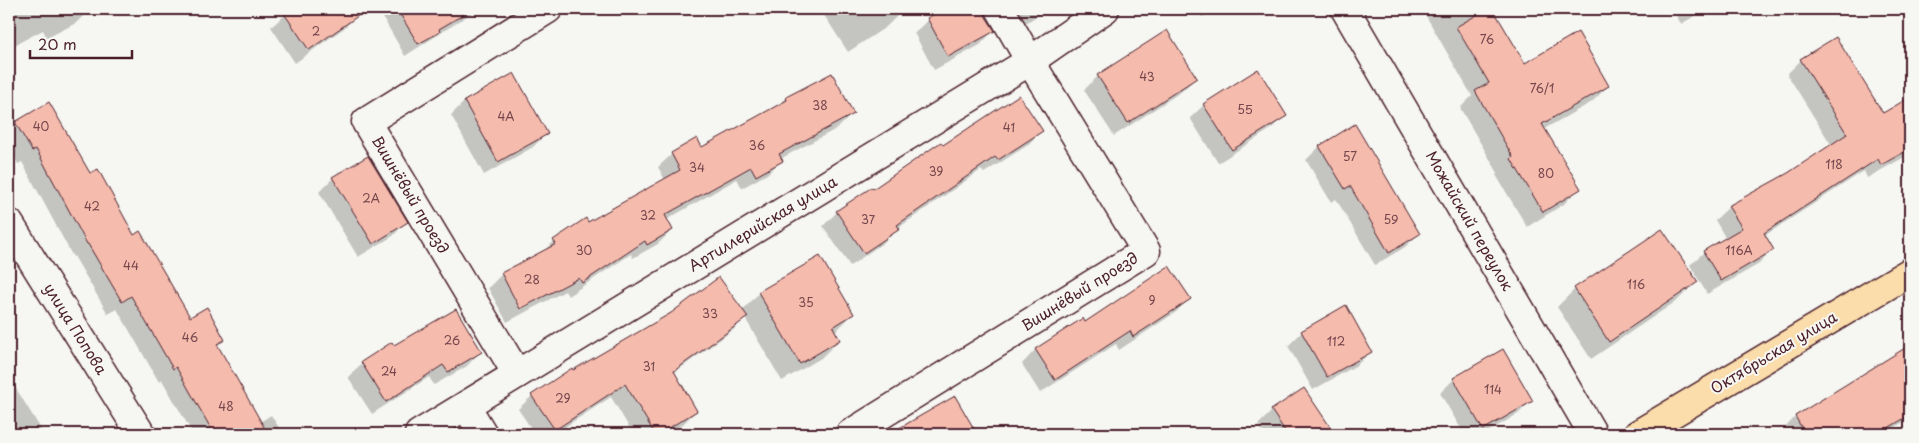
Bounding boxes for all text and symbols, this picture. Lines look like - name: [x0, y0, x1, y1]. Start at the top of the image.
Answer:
- house number: 2: [312, 22, 320, 40]
- scale bar: [30, 28, 132, 60]
- house number: 76: [1480, 30, 1494, 48]
- text: 20 m: [38, 32, 77, 55]
- house number: 43: [1139, 67, 1155, 85]
- house number: 76/1: [1530, 79, 1554, 97]
- house number: 38: [812, 96, 828, 114]
- house number: 55: [1237, 100, 1253, 118]
- house number: 4А: [497, 107, 515, 125]
- house number: 40: [33, 117, 50, 135]
- house number: 41: [1003, 118, 1015, 136]
- street label: Вишнёвый проезд: [367, 131, 456, 257]
- house number: 36: [749, 136, 765, 154]
- street label: Можайский переулок: [1421, 146, 1520, 294]
- house number: 57: [1343, 147, 1357, 165]
- house number: 118: [1825, 155, 1843, 173]
- house number: 34: [689, 158, 705, 176]
- house number: 39: [929, 162, 943, 180]
- house number: 80: [1538, 164, 1554, 182]
- street label: Артиллерийская улица: [684, 169, 841, 276]
- house number: 2А: [362, 189, 380, 207]
- house number: 42: [84, 197, 100, 215]
- house number: 32: [640, 206, 656, 224]
- house number: 37: [861, 210, 876, 228]
- house number: 59: [1384, 210, 1398, 228]
- house number: 30: [576, 241, 593, 259]
- house number: 116А: [1725, 241, 1753, 259]
- street label: Вишнёвый проезд: [1016, 246, 1142, 336]
- house number: 44: [123, 256, 139, 274]
- house number: 28: [524, 270, 540, 288]
- house number: 116: [1627, 275, 1645, 293]
- street label: улица Попова: [39, 278, 114, 379]
- house number: 9: [1148, 291, 1156, 309]
- house number: 35: [798, 293, 814, 311]
- house number: 33: [702, 304, 718, 322]
- street label: Октябрьская улица: [1705, 304, 1841, 399]
- house number: 46: [182, 328, 198, 346]
- house number: 26: [444, 331, 460, 349]
- house number: 112: [1327, 332, 1345, 350]
- house number: 31: [643, 357, 655, 375]
- house number: 24: [381, 362, 397, 380]
- house number: 114: [1484, 380, 1502, 398]
- house number: 29: [555, 389, 571, 407]
- house number: 48: [218, 397, 234, 415]

